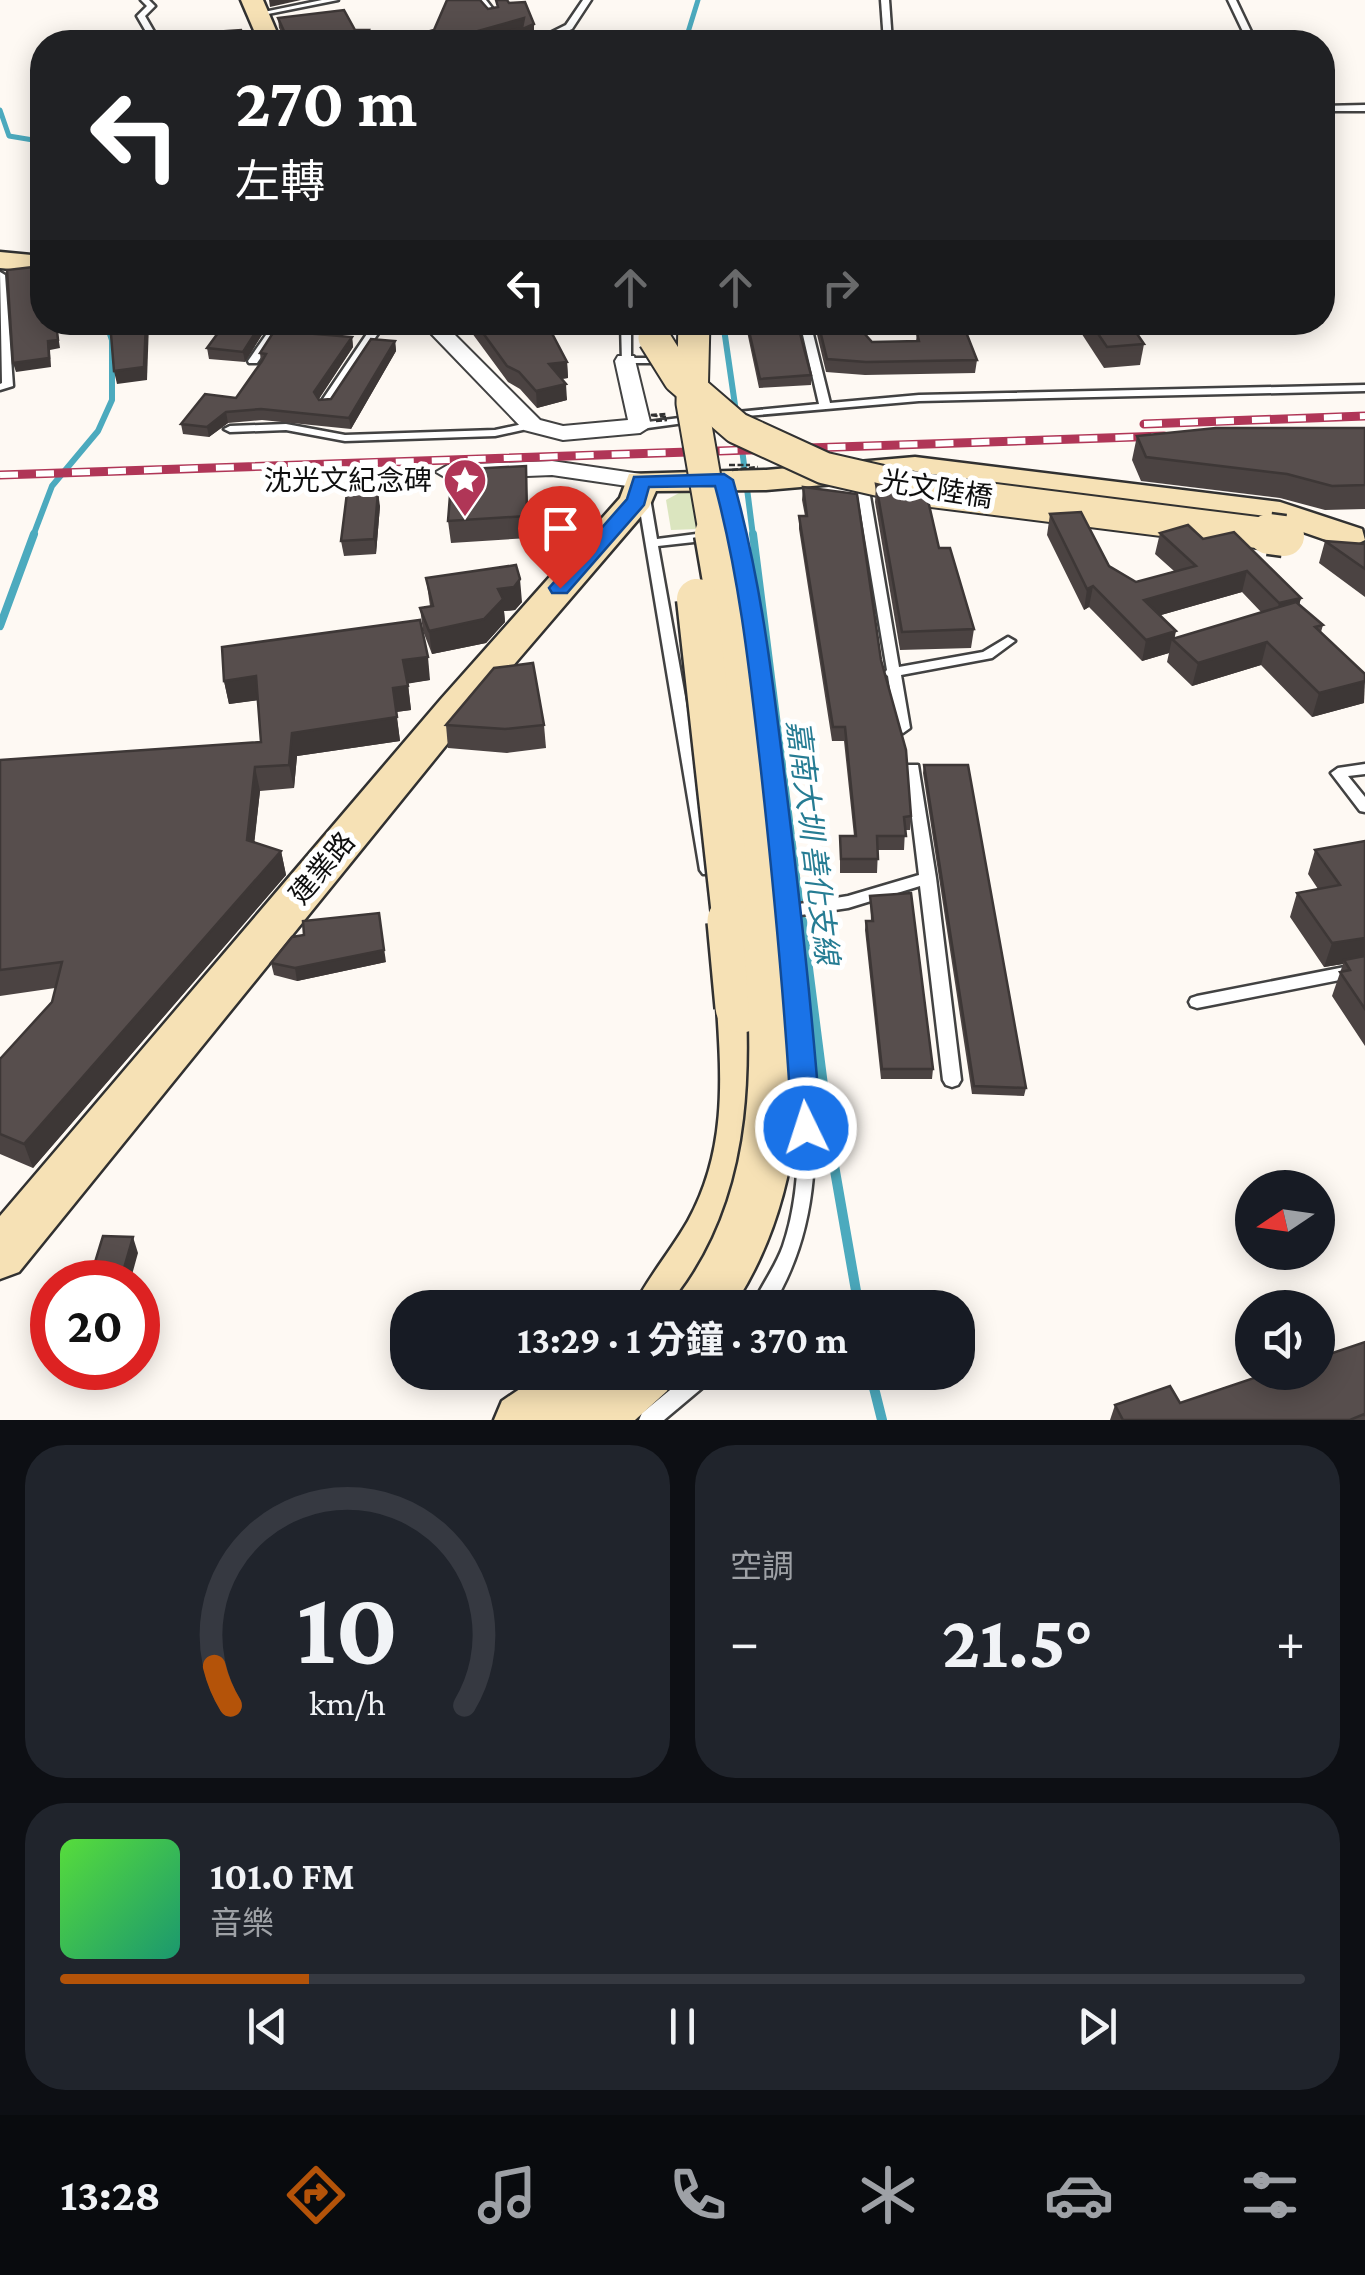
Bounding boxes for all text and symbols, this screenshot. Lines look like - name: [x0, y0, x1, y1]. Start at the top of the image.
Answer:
- text: 270 m: [235, 63, 417, 141]
- icon: left: [70, 70, 200, 200]
- text: 左轉: [235, 157, 325, 207]
- icon: left: [498, 260, 553, 315]
- icon: ahead: [603, 260, 658, 315]
- icon: ahead: [708, 260, 763, 315]
- icon: right: [813, 260, 868, 315]
- place icon: 沈光文紀念碑: [442, 457, 488, 518]
- place label: 沈光文紀念碑: [264, 465, 432, 496]
- street label: 光文陸橋: [879, 465, 995, 513]
- pin: [518, 486, 603, 589]
- icon: arrive: [533, 501, 588, 556]
- water label: 嘉南大圳 善化支線: [782, 718, 845, 969]
- street label: 建業路: [283, 826, 361, 910]
- position arrow: [754, 1076, 858, 1180]
- north arrow: [1235, 1170, 1335, 1270]
- map controls: [1235, 1170, 1335, 1390]
- speed limit sign: 20: [30, 1260, 160, 1390]
- button: sound: [1235, 1290, 1335, 1390]
- text: 13:29 · 1 分鐘 · 370 m: [517, 1319, 848, 1361]
- text: 空調: [730, 1548, 794, 1584]
- text: 10: [296, 1570, 399, 1685]
- text: 21.5°: [942, 1600, 1093, 1683]
- text: −: [730, 1611, 759, 1672]
- text: +: [1276, 1611, 1305, 1672]
- text: km/h: [309, 1683, 386, 1723]
- text: 101.0 FM: [210, 1855, 355, 1897]
- text: 音樂: [210, 1905, 274, 1941]
- icon: previous: [240, 1999, 295, 2054]
- icon: pause: [655, 1999, 710, 2054]
- icon: next: [1070, 1999, 1125, 2054]
- icon: directions: [281, 2160, 351, 2230]
- icon: music: [472, 2160, 542, 2230]
- icon: phone: [663, 2160, 733, 2230]
- icon: climate: [853, 2160, 923, 2230]
- icon: car: [1044, 2160, 1114, 2230]
- icon: filters: [1235, 2160, 1305, 2230]
- text: 13:28: [60, 2170, 161, 2220]

